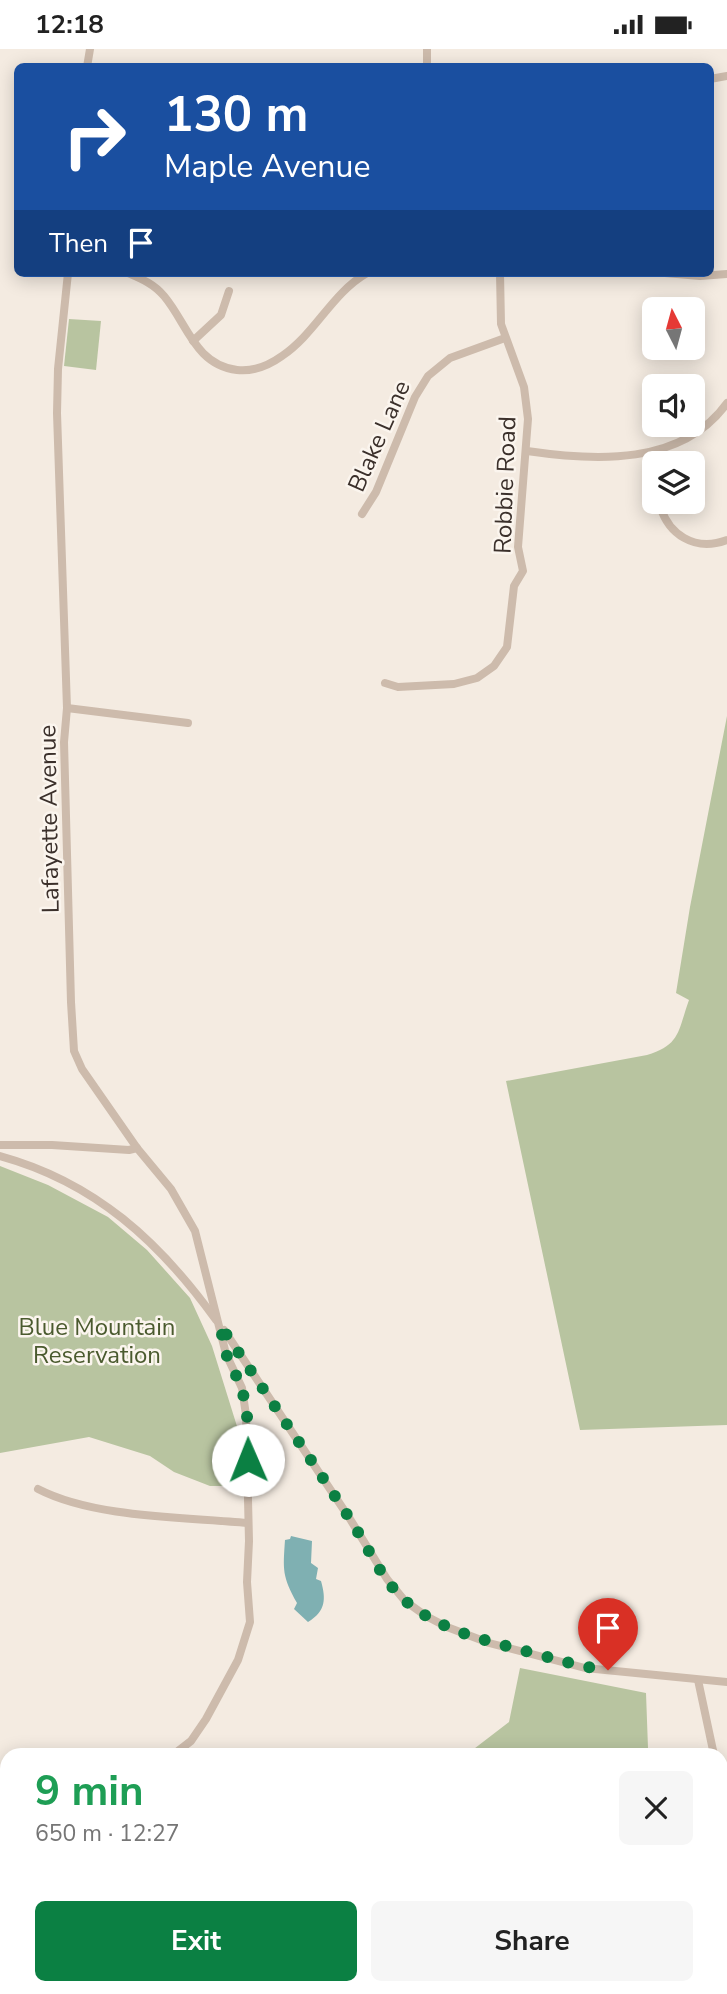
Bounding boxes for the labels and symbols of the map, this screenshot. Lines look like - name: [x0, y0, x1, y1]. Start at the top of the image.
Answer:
- north arrow: [642, 297, 705, 361]
- street label: Blake Lane: [340, 375, 418, 497]
- street label: Robbie Road: [487, 416, 523, 554]
- street label: Lafayette Avenue: [31, 725, 67, 913]
- park label: Blue Mountain Reservation: [18, 1311, 176, 1371]
- position arrow: [211, 1423, 285, 1497]
- pin: [578, 1598, 638, 1670]

